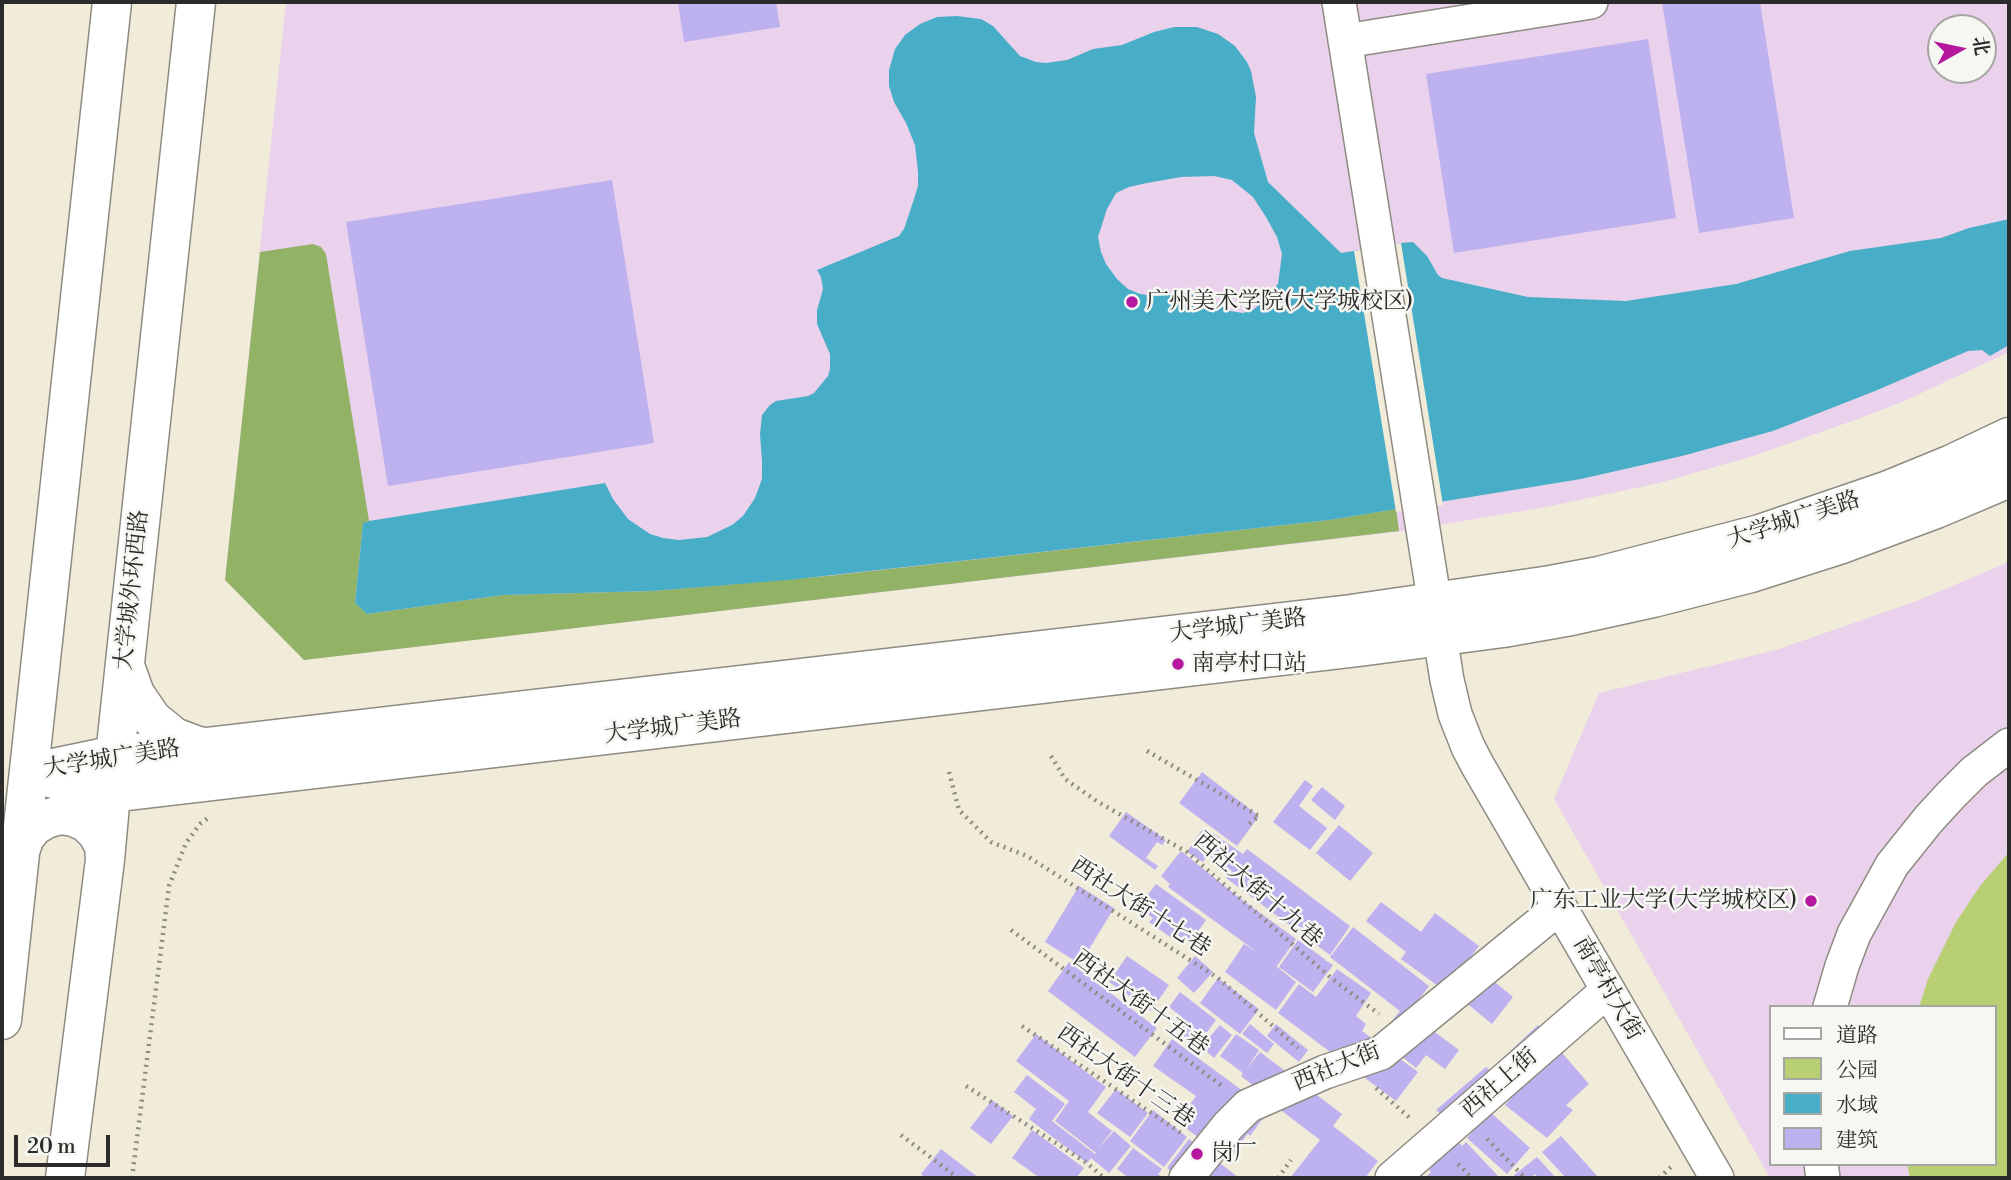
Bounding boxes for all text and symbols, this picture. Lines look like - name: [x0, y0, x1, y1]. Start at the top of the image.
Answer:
- north arrow: [1927, 14, 1997, 84]
- text: 北: [1967, 35, 1994, 57]
- place label: 广州美术学院(大学城校区): [1146, 288, 1413, 316]
- marker: 广州美术学院(大学城校区): [1124, 294, 1140, 310]
- street label: 大学城广美路: [1724, 487, 1864, 555]
- street label: 大学城外环西路: [111, 508, 155, 672]
- street label: 大学城广美路: [1168, 605, 1308, 649]
- place label: 南亭村口站: [1192, 650, 1307, 678]
- marker: 南亭村口站: [1170, 656, 1186, 672]
- street label: 大学城广美路: [603, 706, 743, 750]
- street label: 大学城广美路: [42, 736, 182, 784]
- street label: 西社大街十九巷: [1187, 828, 1327, 954]
- street label: 西社大街十七巷: [1065, 853, 1215, 963]
- place label: 广东工业大学(大学城校区): [1530, 887, 1797, 915]
- marker: 广东工业大学(大学城校区): [1803, 893, 1819, 909]
- street label: 南亭村大街: [1566, 932, 1648, 1046]
- street label: 西社大街十五巷: [1067, 946, 1213, 1062]
- legend: [1770, 1005, 1997, 1166]
- street label: 西社大街十三巷: [1051, 1020, 1199, 1134]
- text: 道路: [1836, 1023, 1878, 1049]
- street label: 西社大街: [1289, 1038, 1385, 1098]
- street label: 西社上街: [1456, 1043, 1544, 1125]
- text: 公园: [1836, 1058, 1878, 1084]
- text: 水域: [1836, 1093, 1878, 1119]
- scale bar: [18, 1120, 114, 1164]
- text: 建筑: [1836, 1128, 1878, 1154]
- text: 20 m: [27, 1134, 76, 1160]
- place label: 岗厂: [1211, 1140, 1257, 1168]
- marker: 岗厂: [1189, 1146, 1205, 1162]

